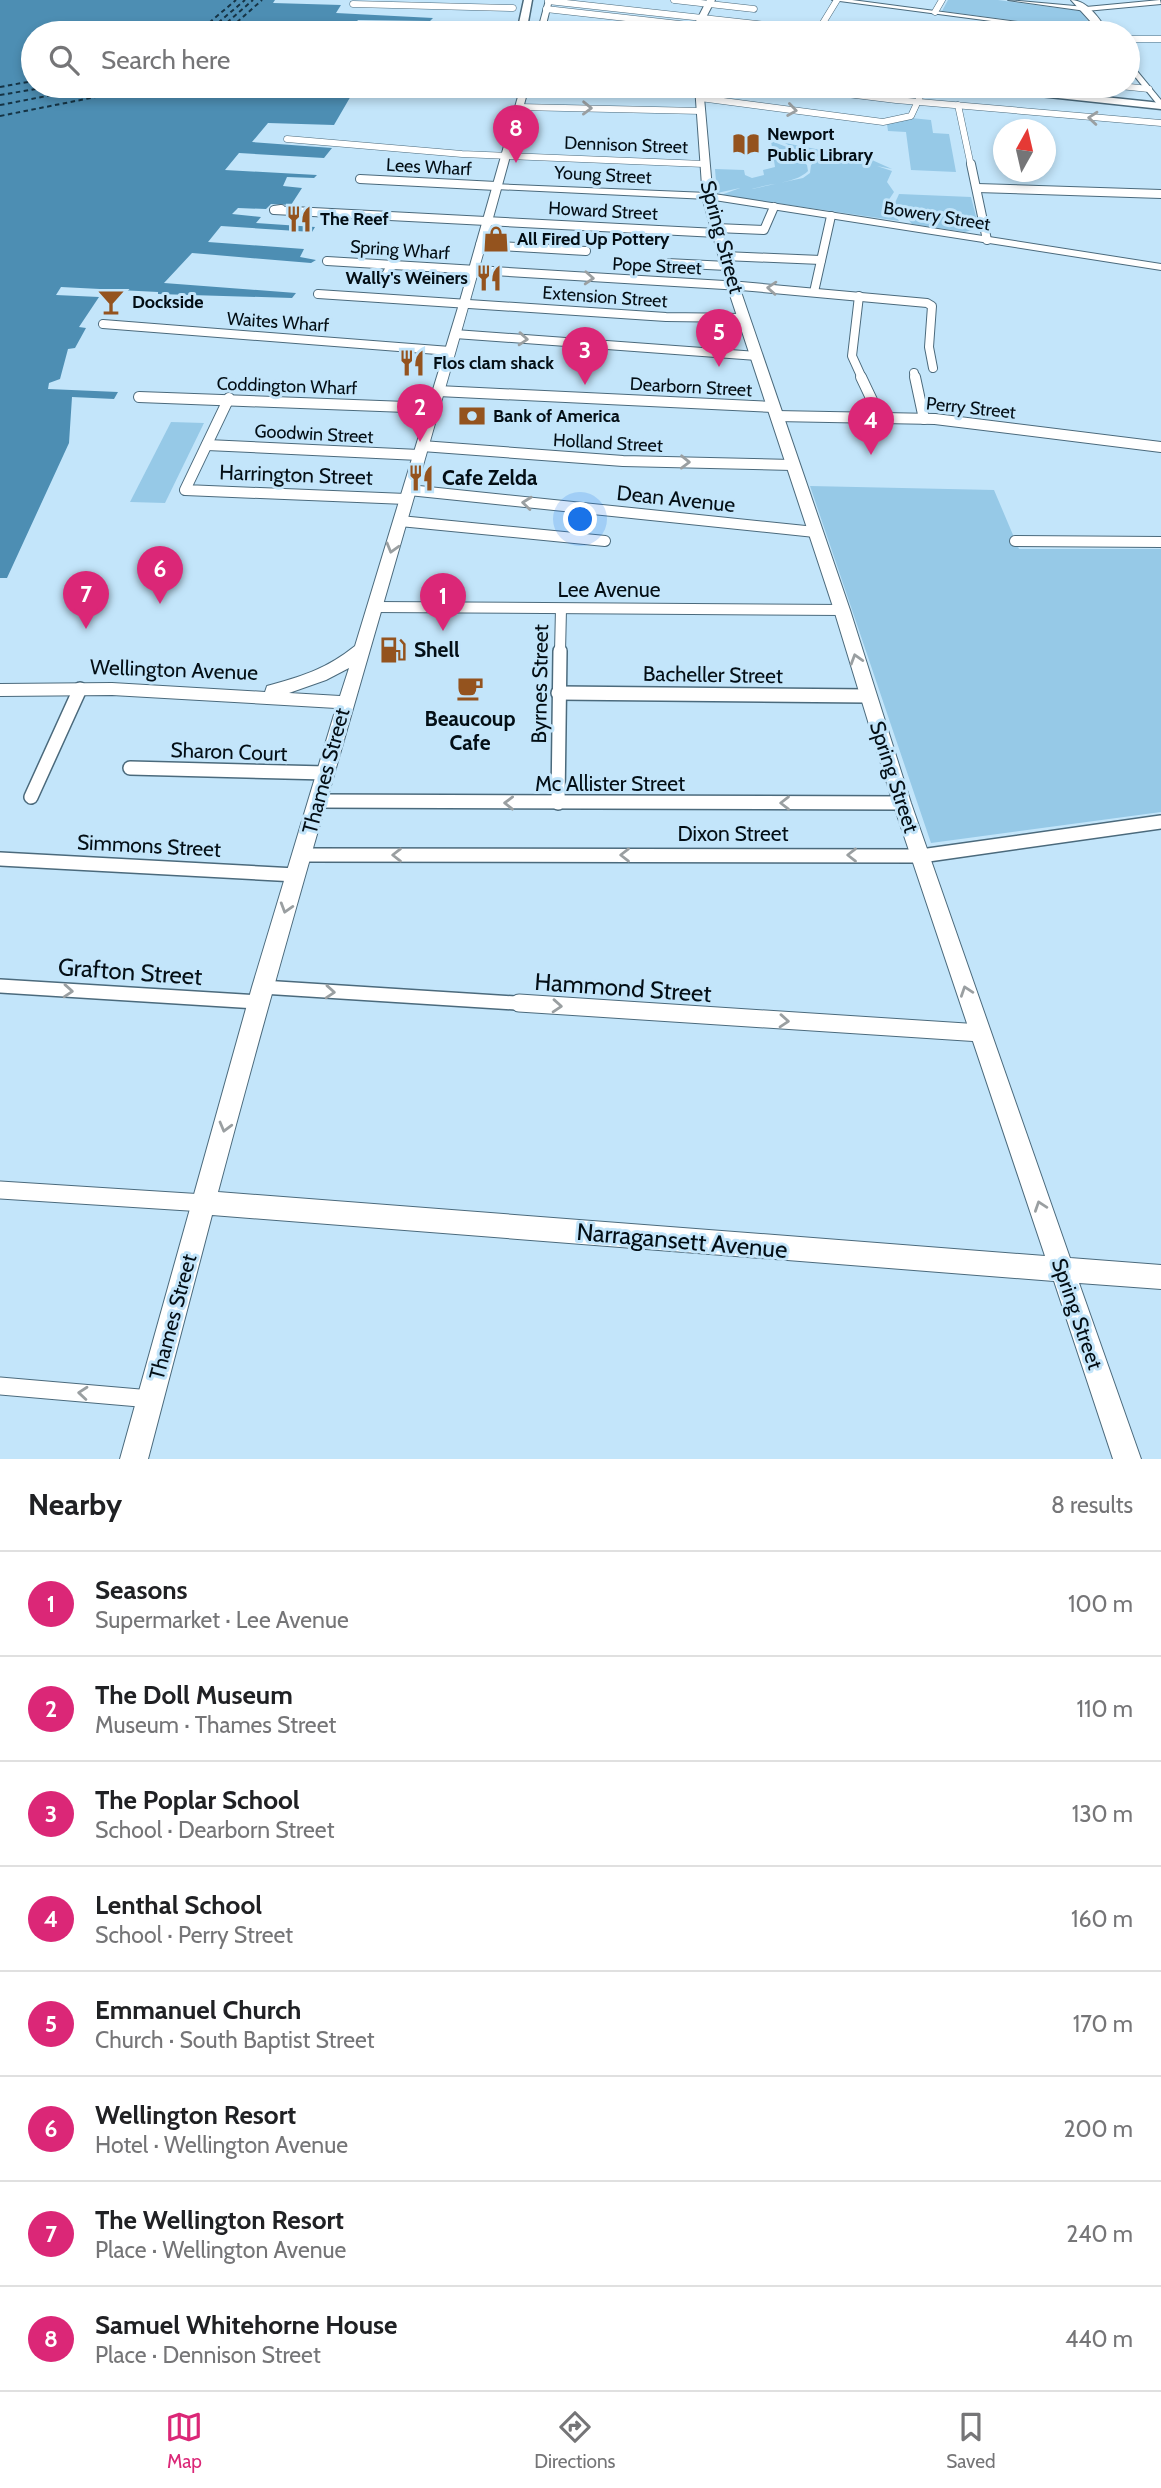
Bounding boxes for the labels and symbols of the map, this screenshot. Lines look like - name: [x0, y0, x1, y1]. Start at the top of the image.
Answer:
- one-way arrow: [582, 101, 593, 116]
- one-way arrow: [786, 102, 798, 117]
- pin: 8: [493, 105, 539, 163]
- one-way arrow: [1087, 110, 1099, 125]
- north arrow: [993, 119, 1056, 182]
- place label: Newport Public Library: [767, 123, 873, 166]
- library icon: Newport Public Library: [731, 129, 761, 159]
- street label: Dennison Street: [564, 132, 688, 158]
- street label: Lees Wharf: [386, 154, 472, 180]
- street label: Young Street: [553, 161, 652, 189]
- street label: Spring Street: [695, 178, 750, 296]
- street label: Howard Street: [548, 197, 658, 225]
- street label: Bowery Street: [882, 197, 992, 235]
- restaurant icon: The Reef: [284, 204, 314, 234]
- place label: The Reef: [320, 208, 389, 230]
- shop icon: All Fired Up Pottery: [481, 224, 511, 254]
- place label: All Fired Up Pottery: [517, 228, 670, 250]
- street label: Spring Wharf: [349, 236, 451, 264]
- street label: Pope Street: [612, 253, 702, 279]
- restaurant icon: Wally's Weiners: [474, 263, 504, 293]
- place label: Wally's Weiners: [346, 267, 468, 289]
- one-way arrow: [584, 270, 595, 285]
- one-way arrow: [766, 281, 777, 296]
- street label: Extension Street: [542, 282, 668, 312]
- bar icon: Dockside: [96, 287, 126, 317]
- place label: Dockside: [132, 291, 204, 313]
- street label: Waites Wharf: [226, 307, 330, 337]
- pin: 5: [696, 309, 742, 367]
- pin: 3: [562, 327, 608, 385]
- one-way arrow: [518, 331, 529, 346]
- restaurant icon: Flos clam shack: [397, 348, 427, 378]
- place label: Flos clam shack: [433, 352, 554, 374]
- street label: Coddington Wharf: [216, 373, 358, 399]
- street label: Dearborn Street: [629, 373, 753, 401]
- pin: 2: [397, 384, 443, 442]
- street label: Perry Street: [925, 392, 1017, 424]
- pin: 4: [848, 397, 894, 455]
- bank icon: Bank of America: [457, 401, 487, 431]
- place label: Bank of America: [493, 405, 620, 427]
- street label: Goodwin Street: [254, 420, 374, 448]
- street label: Holland Street: [553, 429, 663, 457]
- one-way arrow: [680, 455, 691, 470]
- street label: Harrington Street: [219, 459, 373, 490]
- restaurant icon: Cafe Zelda: [406, 463, 436, 493]
- place label: Cafe Zelda: [442, 465, 538, 490]
- street label: Dean Avenue: [616, 480, 737, 517]
- one-way arrow: [521, 495, 533, 510]
- your location: [563, 502, 597, 536]
- one-way arrow: [385, 542, 400, 554]
- pin: 6: [137, 546, 183, 604]
- pin: 7: [63, 571, 109, 629]
- pin: 1: [420, 573, 466, 631]
- street label: Lee Avenue: [557, 577, 661, 602]
- street label: Byrnes Street: [526, 624, 553, 744]
- fuel station icon: Shell: [378, 635, 408, 665]
- place label: Shell: [414, 637, 460, 662]
- one-way arrow: [850, 653, 865, 665]
- street label: Wellington Avenue: [90, 654, 259, 685]
- street label: Bacheller Street: [643, 661, 783, 688]
- cafe icon: Beaucoup Cafe: [455, 673, 485, 703]
- street label: Thames Street: [297, 705, 354, 836]
- place label: Beaucoup Cafe: [425, 706, 515, 755]
- street label: Spring Street: [865, 718, 924, 836]
- street label: Sharon Court: [170, 737, 288, 766]
- street label: Mc Allister Street: [535, 771, 685, 796]
- one-way arrow: [503, 795, 514, 810]
- one-way arrow: [779, 795, 790, 811]
- street label: Dixon Street: [677, 821, 789, 846]
- street label: Simmons Street: [76, 829, 222, 862]
- one-way arrow: [392, 847, 402, 863]
- one-way arrow: [619, 847, 630, 863]
- one-way arrow: [847, 848, 858, 863]
- one-way arrow: [279, 902, 294, 914]
- street label: Grafton Street: [57, 952, 203, 991]
- street label: Hammond Street: [534, 967, 713, 1008]
- one-way arrow: [63, 983, 74, 998]
- one-way arrow: [325, 984, 336, 999]
- one-way arrow: [960, 985, 974, 997]
- one-way arrow: [552, 999, 563, 1014]
- one-way arrow: [779, 1013, 790, 1028]
- one-way arrow: [218, 1121, 233, 1133]
- one-way arrow: [1034, 1200, 1048, 1213]
- street label: Narragansett Avenue: [575, 1217, 789, 1264]
- street label: Thames Street: [144, 1251, 201, 1382]
- street label: Spring Street: [1047, 1255, 1108, 1373]
- one-way arrow: [77, 1386, 88, 1401]

